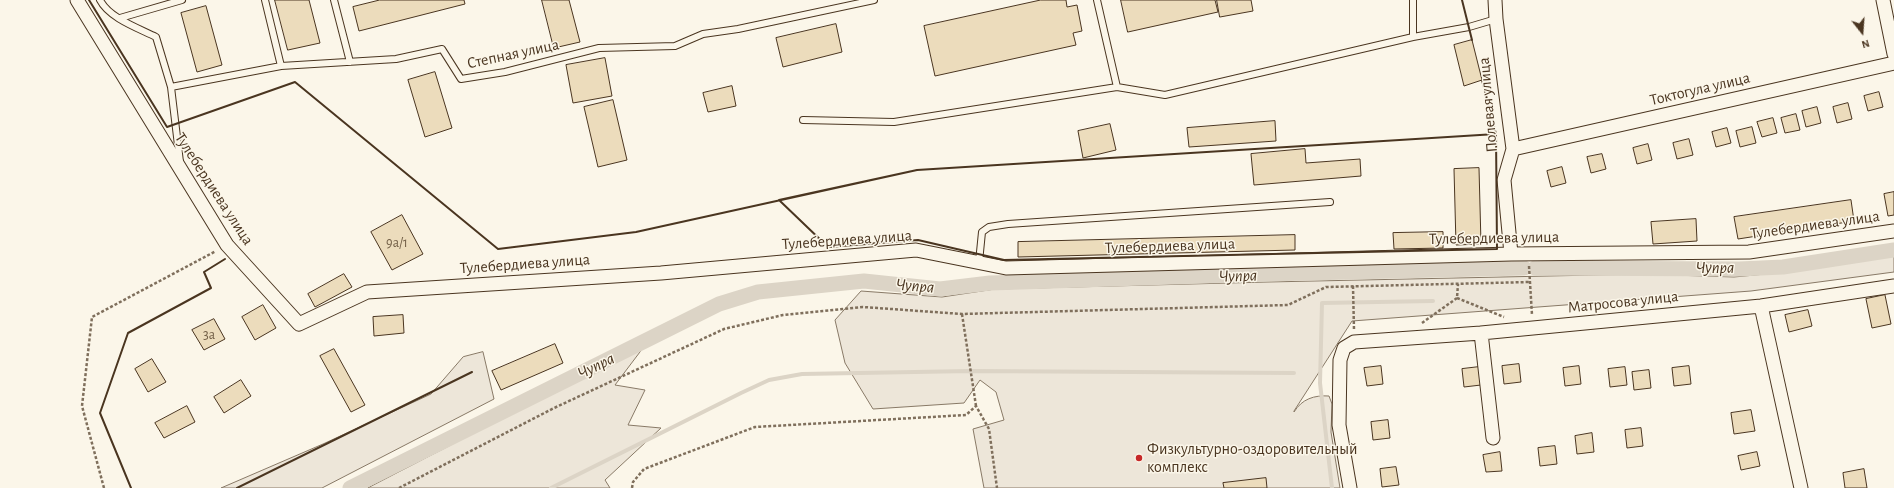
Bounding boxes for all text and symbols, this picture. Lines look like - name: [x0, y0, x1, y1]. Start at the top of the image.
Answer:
- north arrow: [1842, 12, 1882, 52]
- street label: Степная улица: [465, 35, 561, 73]
- text: N: [1860, 38, 1871, 50]
- street label: Полевая улица: [1474, 57, 1502, 153]
- street label: Токтогула улица: [1648, 68, 1752, 110]
- street label: Тулебердиева улица: [170, 129, 258, 249]
- street label: Тулебердиева улица: [1749, 206, 1881, 244]
- street label: Тулебердиева улица: [781, 226, 913, 254]
- street label: Тулебердиева улица: [1429, 227, 1559, 249]
- street label: Тулебердиева улица: [1105, 234, 1235, 258]
- house number: 9а/1: [386, 235, 408, 251]
- street label: Тулебердиева улица: [459, 250, 591, 278]
- water label: Чупра: [1696, 258, 1734, 278]
- water label: Чупра: [1218, 265, 1258, 287]
- water label: Чупра: [895, 274, 935, 298]
- street label: Матросова улица: [1567, 287, 1679, 317]
- house number: 3а: [203, 327, 215, 343]
- water label: Чупра: [574, 348, 618, 384]
- place label: Физкультурно-оздоровительный комплекс: [1147, 439, 1357, 477]
- marker: Физкультурно-оздоровительный комплекс: [1134, 453, 1144, 463]

